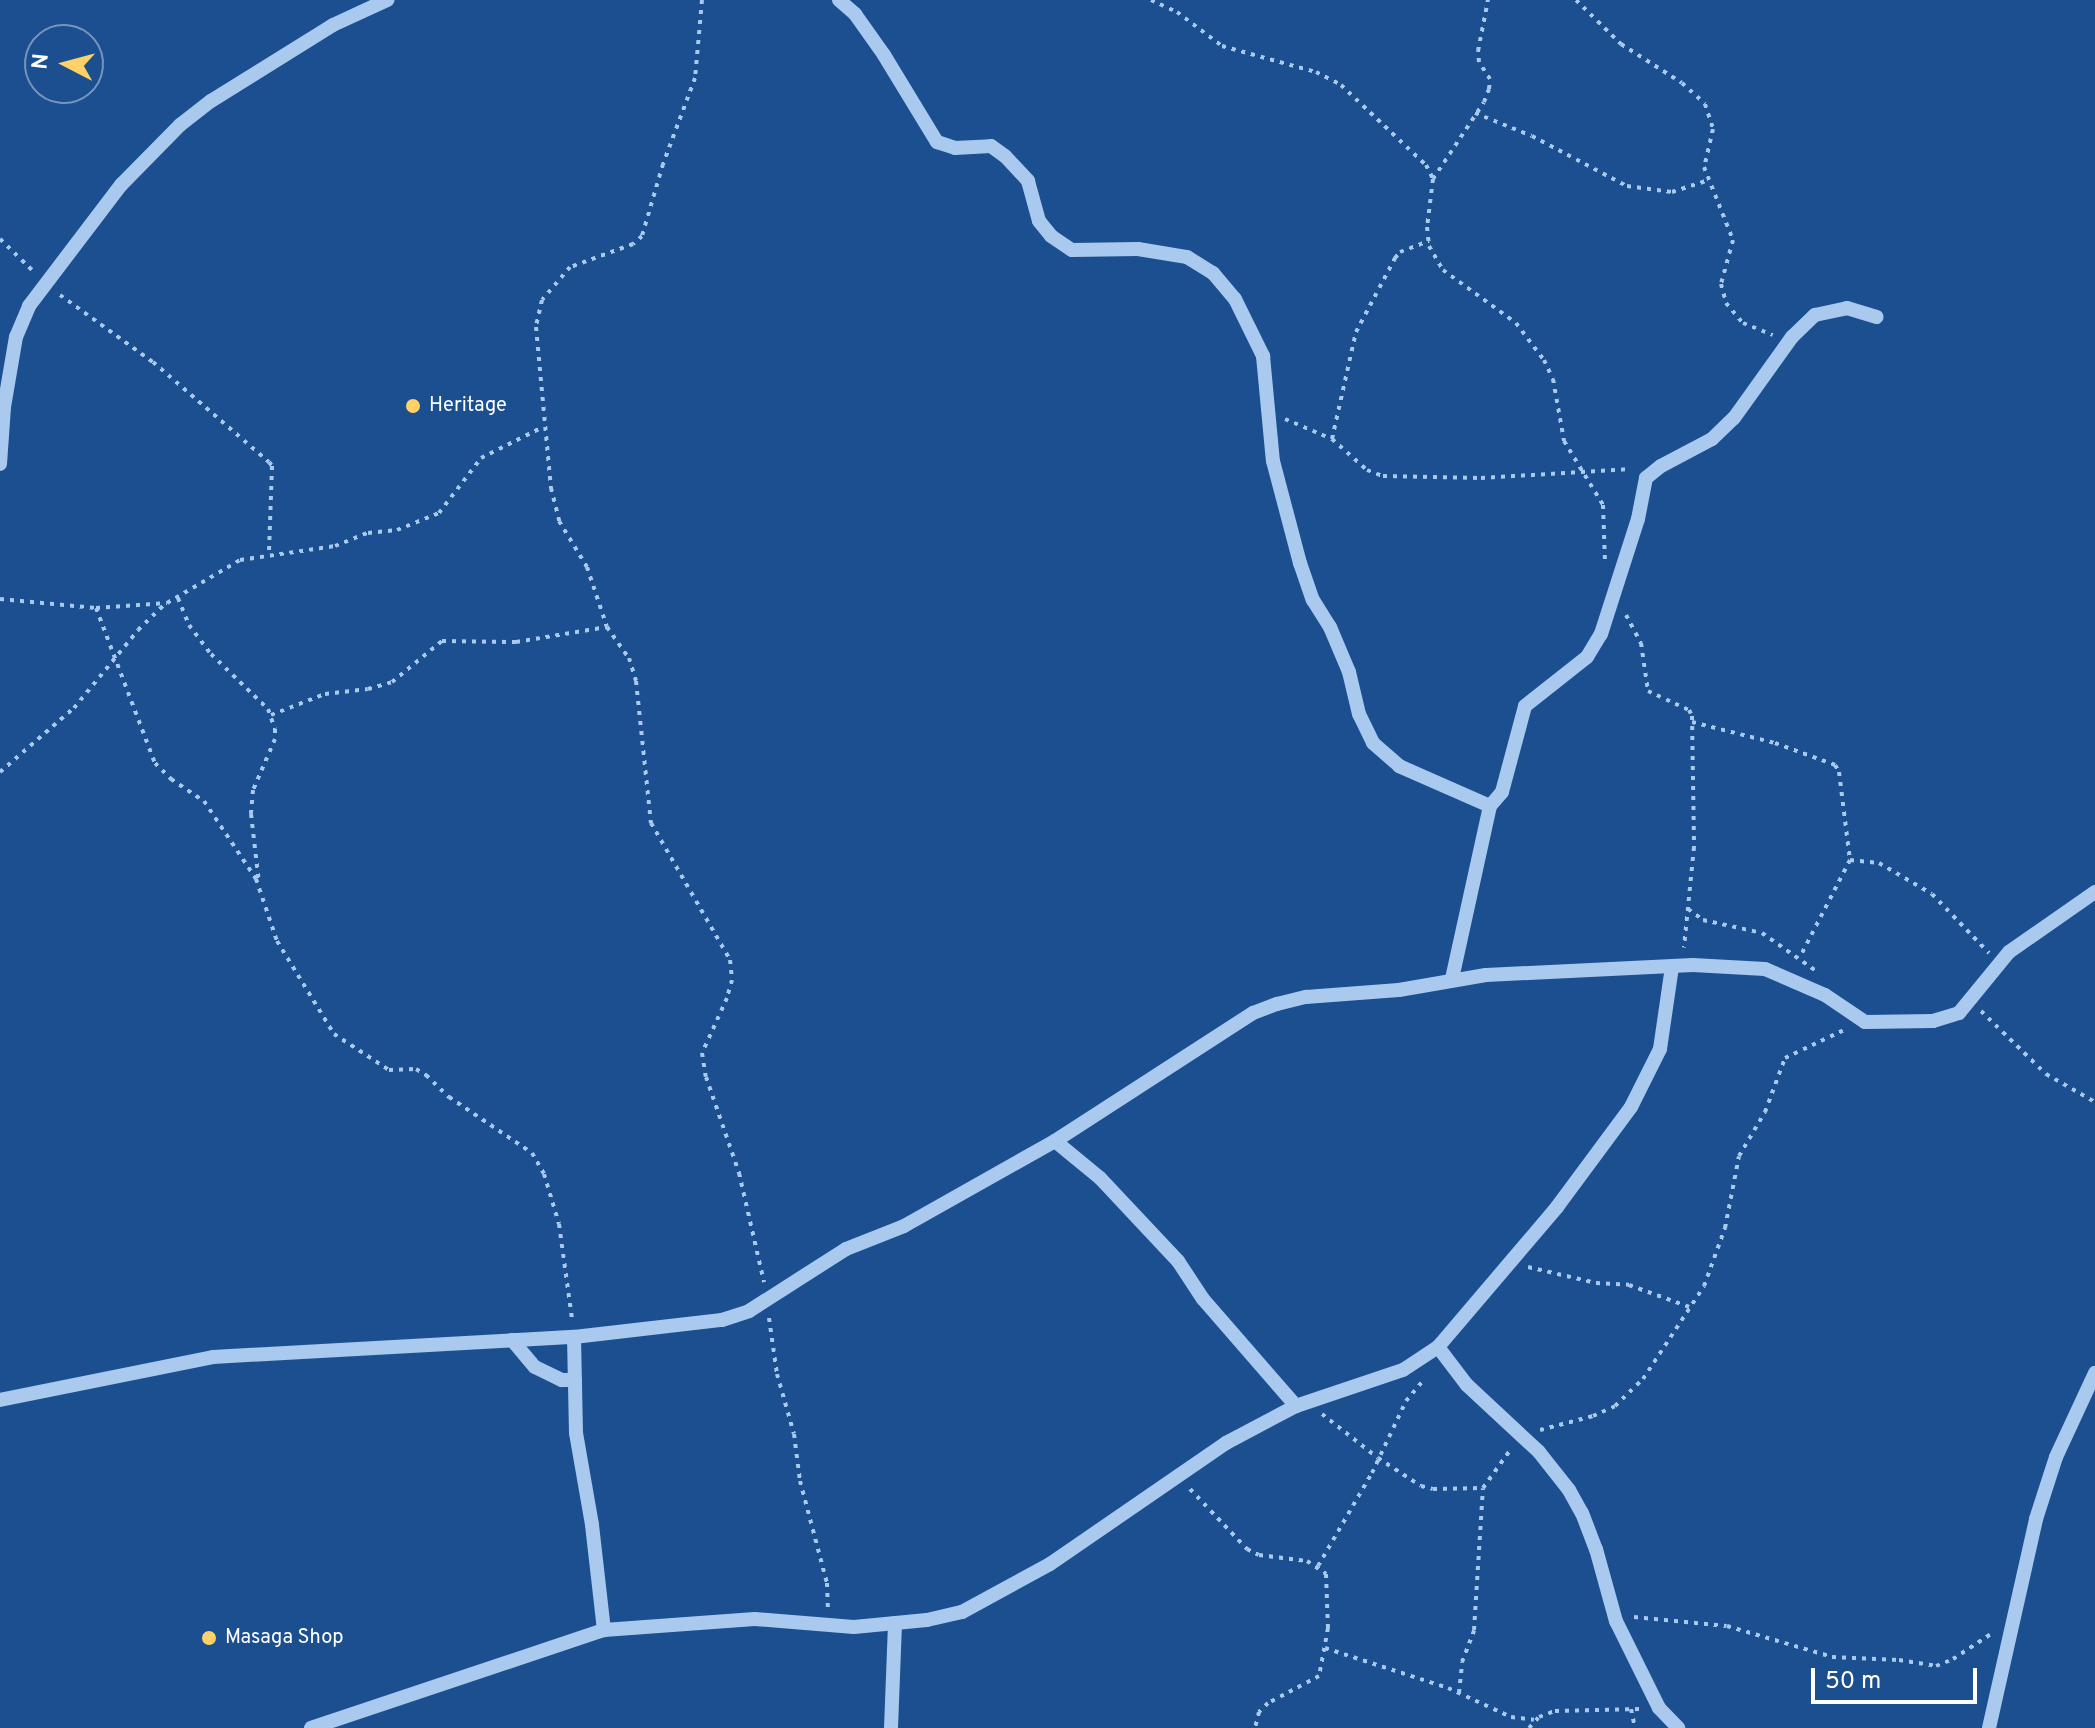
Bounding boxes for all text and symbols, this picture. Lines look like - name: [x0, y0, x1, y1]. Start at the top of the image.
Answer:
- north arrow: [24, 24, 104, 104]
- text: N: [27, 52, 56, 71]
- place label: Heritage: [429, 394, 507, 418]
- marker: Heritage: [404, 397, 422, 415]
- place label: Masaga Shop: [225, 1626, 344, 1650]
- marker: Masaga Shop: [200, 1629, 218, 1647]
- scale bar: [1815, 1652, 1981, 1702]
- text: 50 m: [1825, 1667, 1881, 1697]

